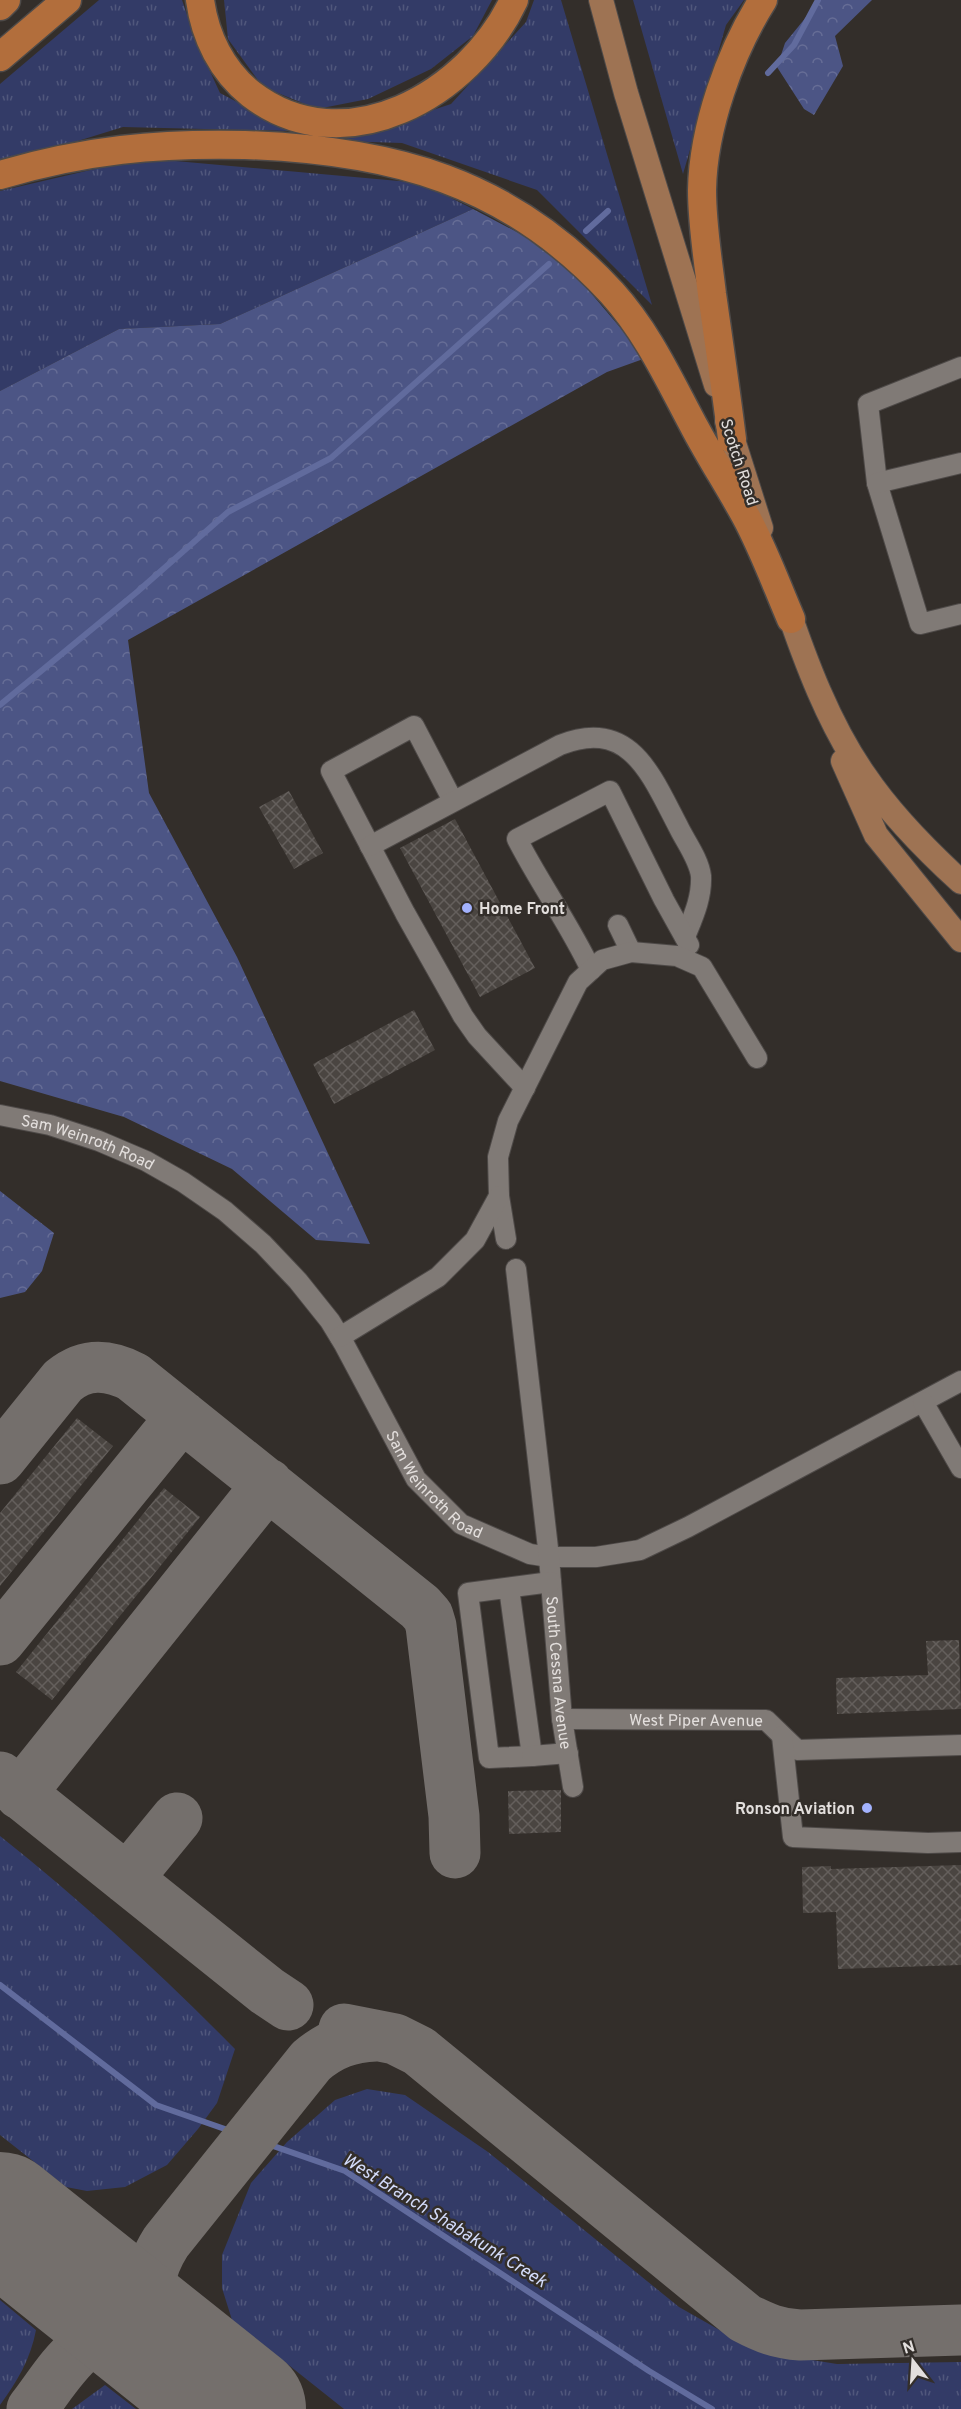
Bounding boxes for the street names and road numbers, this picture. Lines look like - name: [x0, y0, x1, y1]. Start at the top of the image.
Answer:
- street label: Scotch Road: [715, 417, 761, 508]
- street label: Sam Weinroth Road: [19, 1111, 157, 1176]
- street label: Sam Weinroth Road: [380, 1428, 485, 1544]
- street label: South Cessna Avenue: [540, 1595, 575, 1751]
- street label: West Piper Avenue: [629, 1711, 763, 1732]

